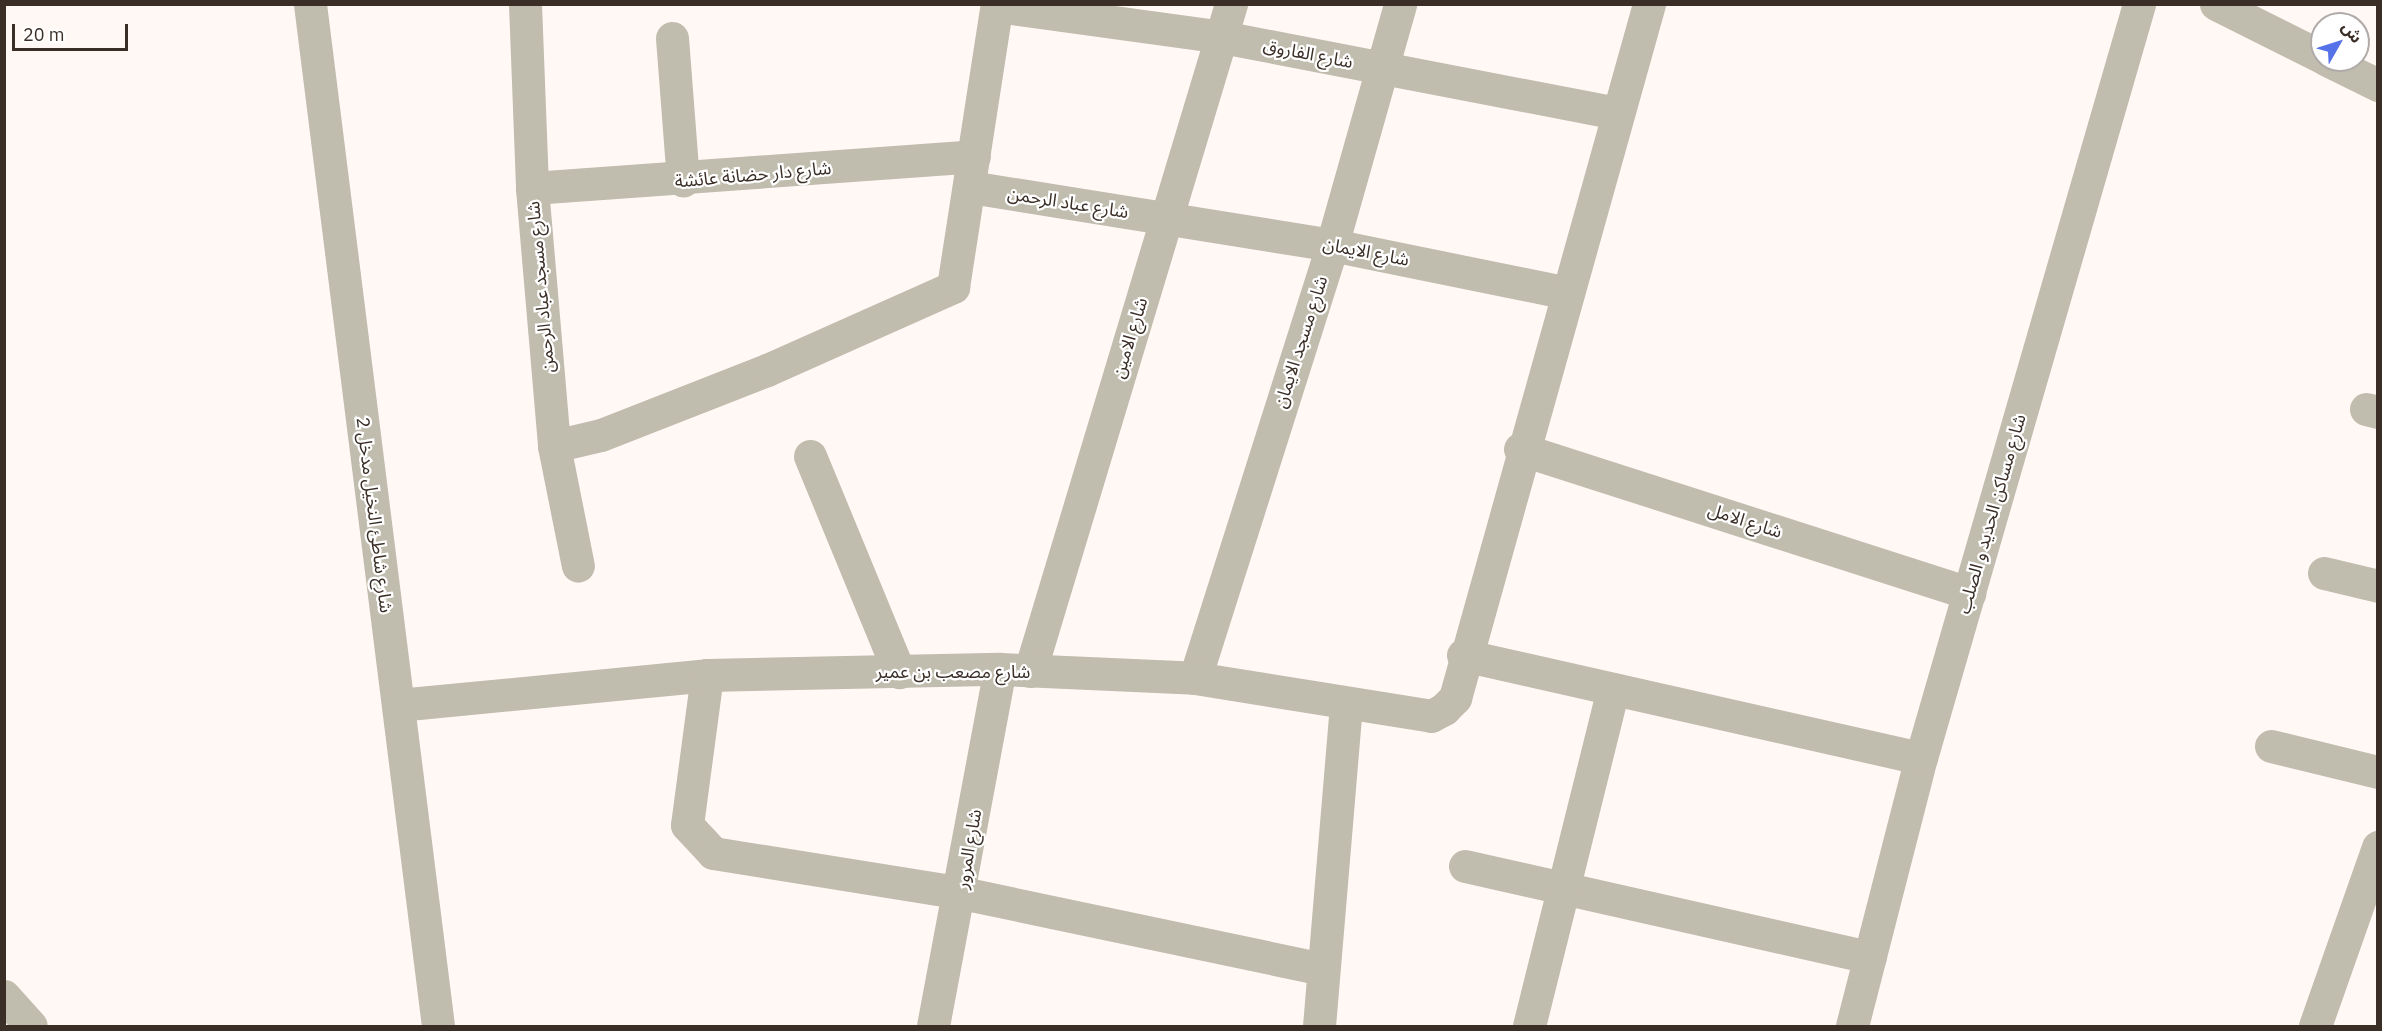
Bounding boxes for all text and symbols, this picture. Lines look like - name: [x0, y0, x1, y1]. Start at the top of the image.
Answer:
- scale bar: [15, 12, 130, 50]
- north arrow: [2310, 12, 2370, 72]
- text: ش: [2338, 17, 2367, 47]
- text: 20 m: [23, 23, 65, 46]
- street label: شارع الفاروق: [1261, 35, 1355, 73]
- street label: شارع دار حضانة عائشة: [674, 157, 832, 193]
- street label: شارع عباد الرحمن: [1006, 183, 1130, 223]
- street label: شارع مسجد عباد الرحمن: [523, 200, 559, 374]
- street label: شارع الايمان: [1321, 233, 1411, 271]
- street label: شارع مسجد الايمان: [1269, 273, 1333, 411]
- street label: شارع الامين: [1107, 295, 1153, 381]
- street label: شارع مساكن الحديد و الصلب: [1953, 412, 2031, 616]
- street label: شارع شاطئ النخيل مدخل 2: [351, 416, 397, 614]
- street label: شارع الامل: [1705, 499, 1785, 543]
- street label: شارع مصعب بن عمير: [876, 661, 1030, 683]
- street label: شارع المرور: [951, 807, 987, 891]

